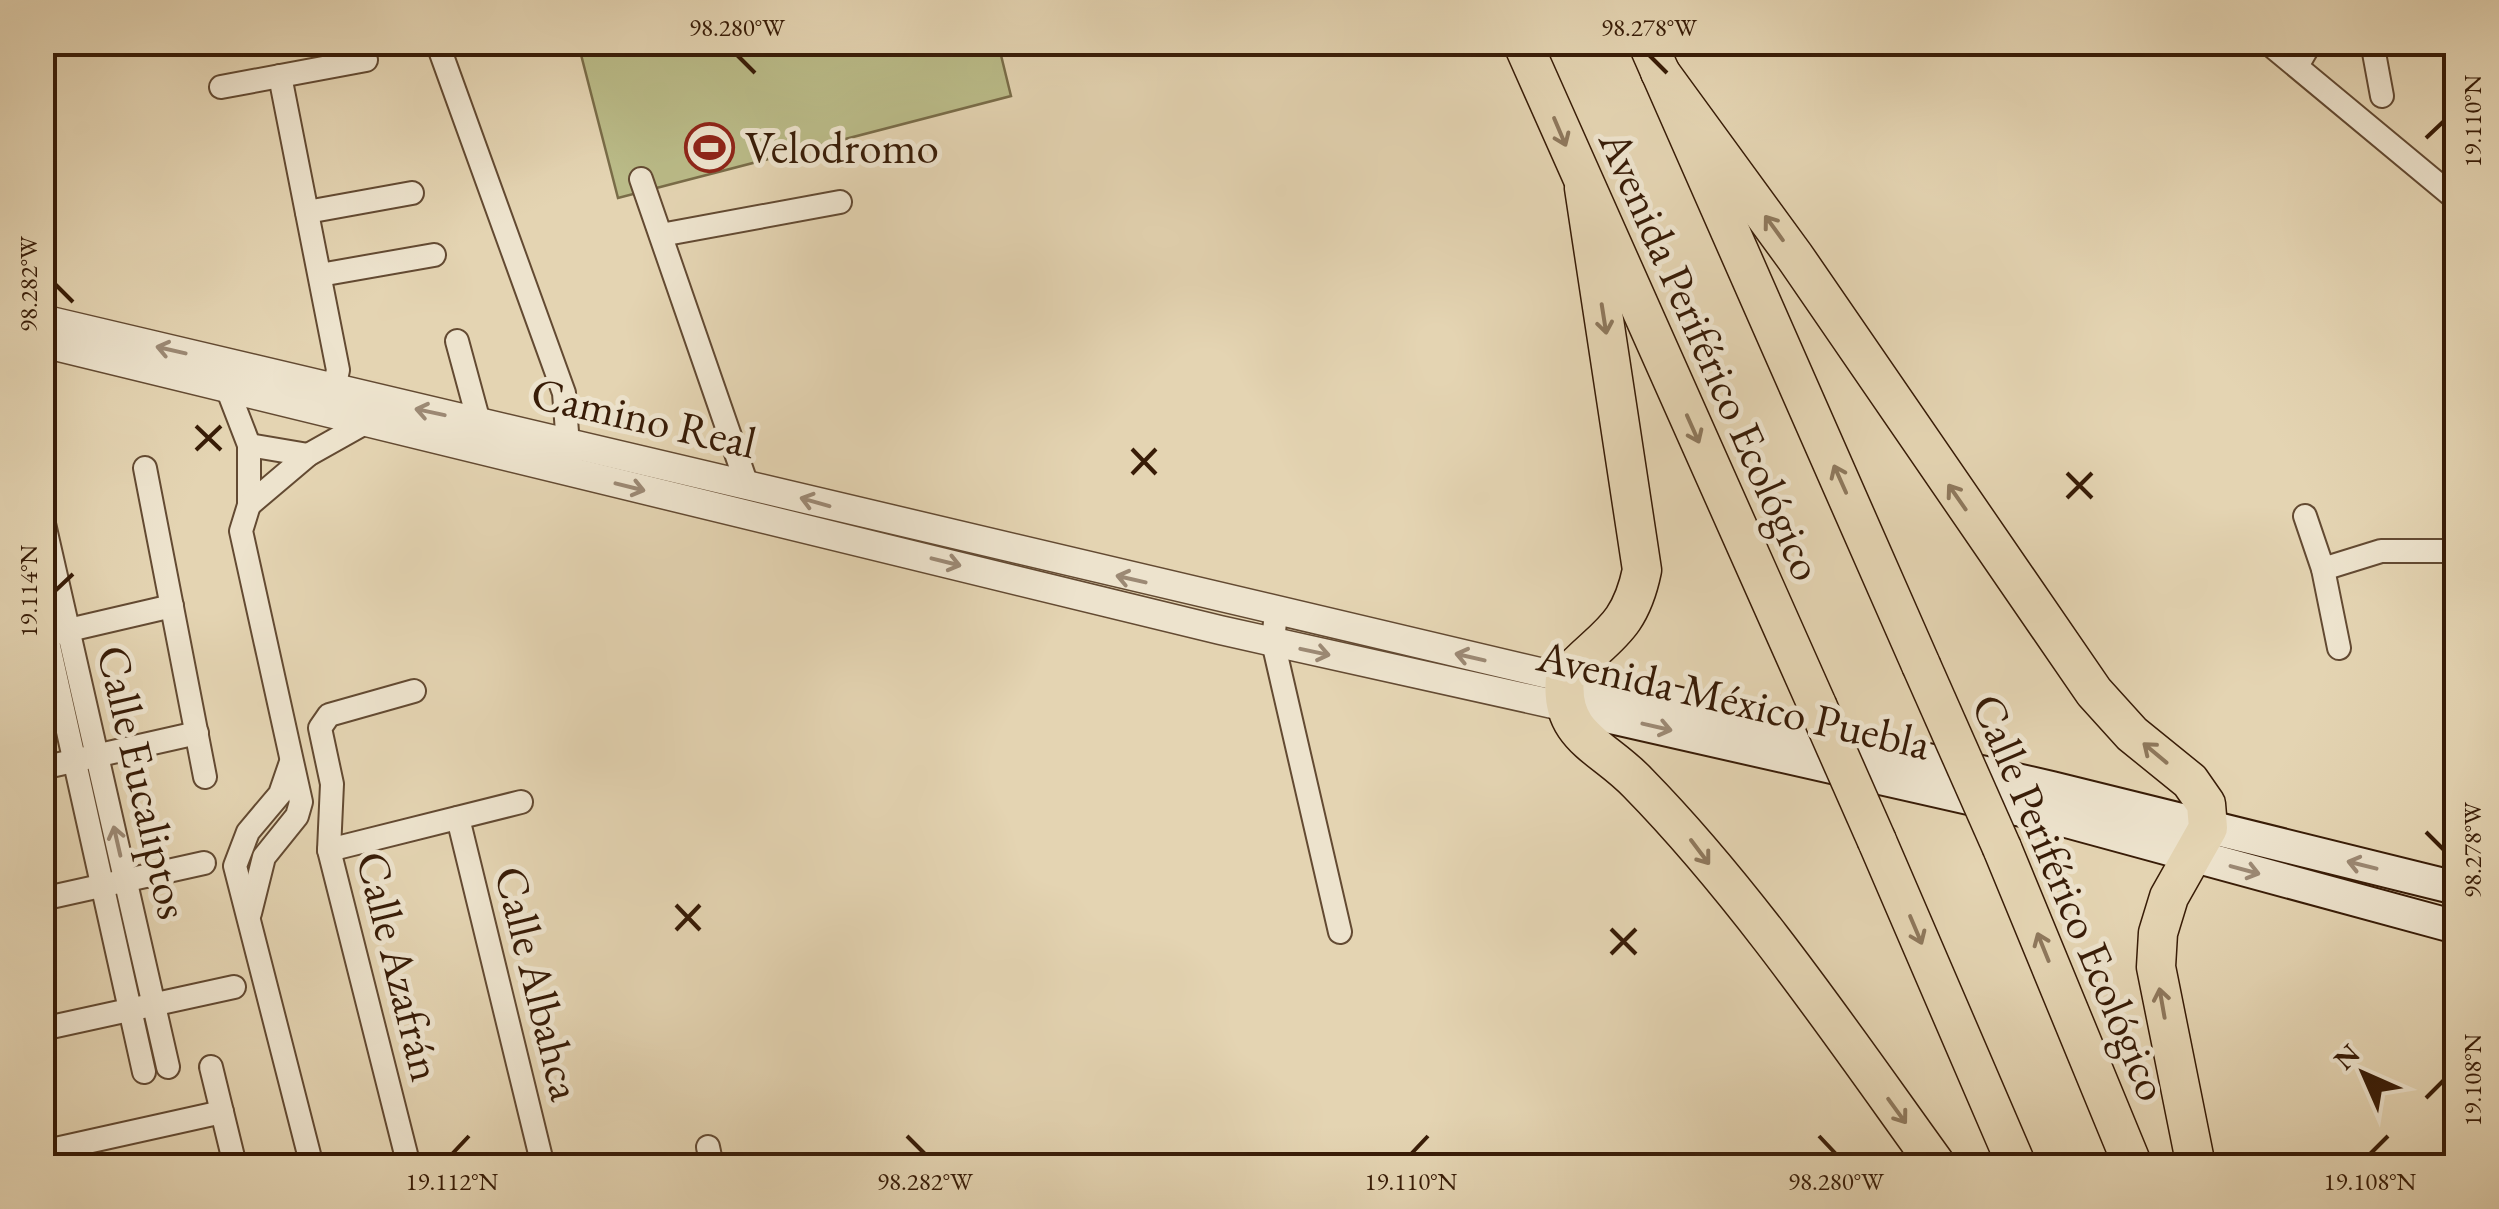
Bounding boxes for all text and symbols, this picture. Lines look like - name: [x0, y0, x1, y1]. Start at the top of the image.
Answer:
- text: 98.280°W: [689, 11, 786, 43]
- text: 98.278°W: [1601, 11, 1698, 43]
- text: 19.110°N: [2456, 74, 2488, 167]
- one-way arrow: [1553, 116, 1571, 147]
- place label: Velodromo: [745, 118, 939, 176]
- street label: Avenida Periférico Ecológico: [1586, 120, 1838, 589]
- sports icon: Velodromo: [684, 121, 736, 173]
- one-way arrow: [1764, 215, 1785, 242]
- text: 98.282°W: [12, 235, 44, 332]
- one-way arrow: [1596, 302, 1614, 335]
- one-way arrow: [156, 340, 188, 358]
- street label: Camino Real: [526, 363, 762, 471]
- one-way arrow: [415, 401, 447, 420]
- one-way arrow: [1685, 413, 1703, 444]
- one-way arrow: [1830, 464, 1848, 495]
- one-way arrow: [614, 478, 645, 497]
- one-way arrow: [1946, 484, 1967, 511]
- one-way arrow: [800, 492, 831, 511]
- text: 19.114°N: [12, 544, 44, 637]
- one-way arrow: [930, 554, 961, 573]
- one-way arrow: [1116, 569, 1148, 587]
- street label: Avenida México Puebla: [1531, 625, 1936, 772]
- street label: Calle Eucaliptos: [84, 640, 204, 924]
- one-way arrow: [1298, 643, 1330, 662]
- one-way arrow: [1455, 647, 1487, 665]
- street label: Calle Periférico Ecológico: [1959, 685, 2183, 1109]
- one-way arrow: [1640, 719, 1672, 737]
- one-way arrow: [2142, 742, 2168, 764]
- text: 98.278°W: [2456, 801, 2488, 898]
- one-way arrow: [107, 826, 125, 858]
- one-way arrow: [1690, 838, 1711, 865]
- street label: Calle Azafrán: [344, 845, 456, 1087]
- one-way arrow: [2347, 855, 2379, 873]
- street label: Calle Albahca: [482, 860, 596, 1106]
- one-way arrow: [2229, 862, 2260, 881]
- one-way arrow: [1908, 914, 1926, 945]
- one-way arrow: [2033, 932, 2051, 963]
- one-way arrow: [2152, 987, 2171, 1019]
- north arrow: [2314, 1024, 2414, 1124]
- text: 19.108°N: [2456, 1033, 2488, 1126]
- text: N: [2326, 1035, 2367, 1077]
- one-way arrow: [1886, 1096, 1907, 1124]
- text: 19.112°N: [406, 1165, 499, 1197]
- text: 98.282°W: [877, 1165, 974, 1197]
- text: 19.110°N: [1365, 1165, 1458, 1197]
- text: 98.280°W: [1788, 1165, 1885, 1197]
- text: 19.108°N: [2324, 1165, 2417, 1197]

